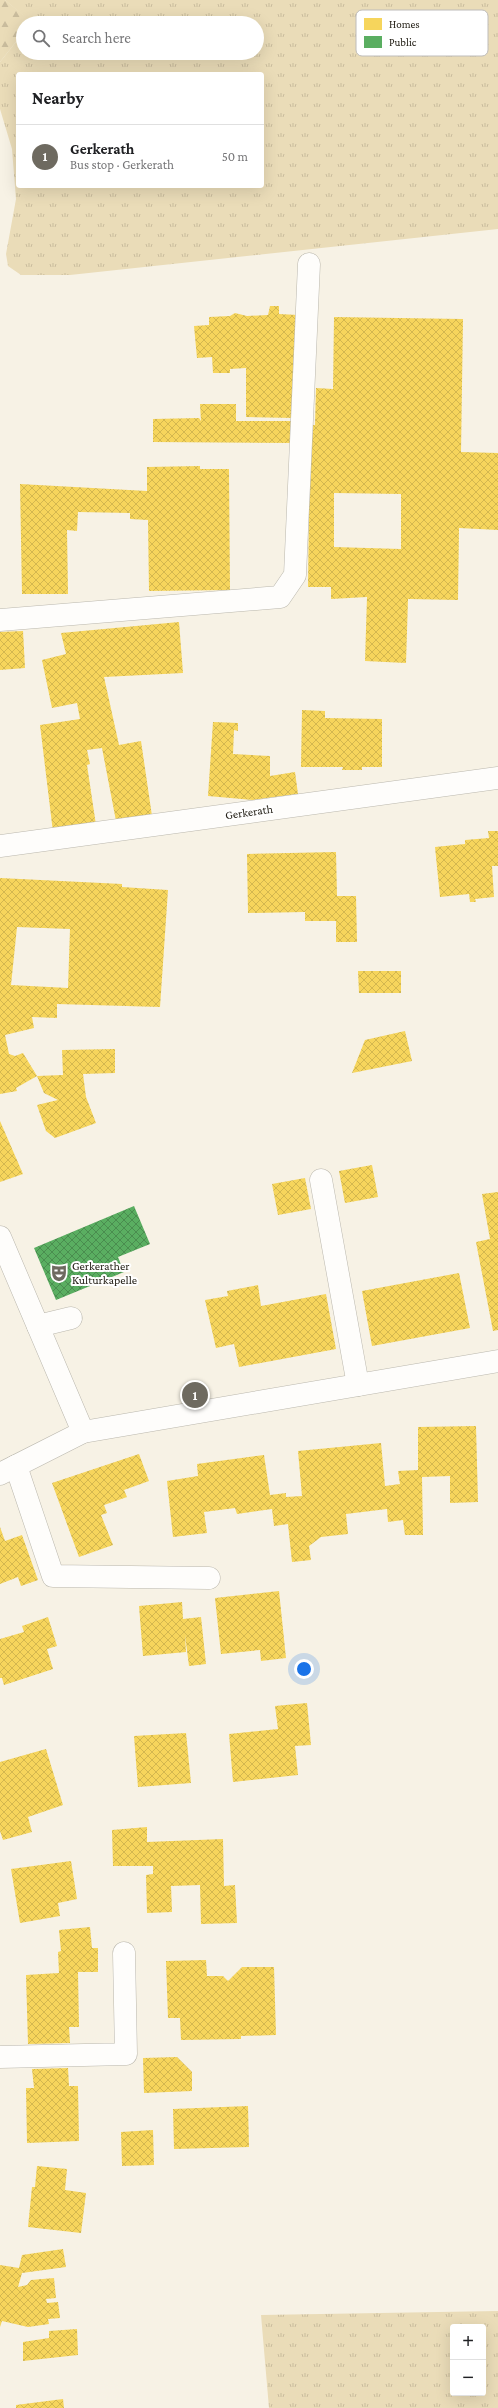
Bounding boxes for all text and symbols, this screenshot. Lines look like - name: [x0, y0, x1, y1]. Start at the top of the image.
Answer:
- legend: [356, 10, 488, 56]
- search box: [16, 16, 264, 60]
- text: Homes: [389, 18, 420, 30]
- icon: search: [30, 27, 52, 49]
- text: Search here: [62, 30, 131, 46]
- text: Public: [389, 36, 417, 48]
- text: Nearby: [32, 89, 84, 108]
- text: Gerkerath: [70, 141, 134, 157]
- text: 1: [43, 149, 47, 164]
- text: 50 m: [222, 149, 248, 164]
- text: Bus stop · Gerkerath: [70, 157, 174, 172]
- street label: Gerkerath: [224, 802, 274, 822]
- place label: Gerkerather Kulturkapelle: [72, 1259, 137, 1287]
- theatre icon: Gerkerather Kulturkapelle: [49, 1263, 69, 1283]
- pin: 1: [182, 1380, 208, 1410]
- your location: [294, 1659, 314, 1679]
- map controls: [450, 2324, 486, 2396]
- button: +: [450, 2324, 486, 2360]
- button: −: [450, 2360, 486, 2396]

